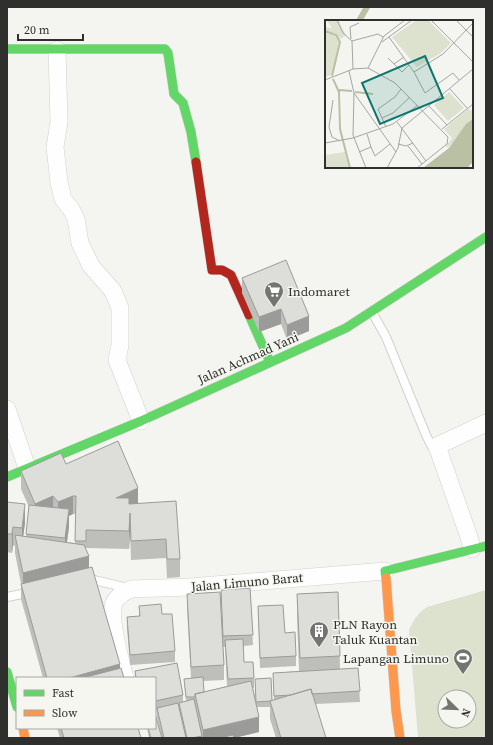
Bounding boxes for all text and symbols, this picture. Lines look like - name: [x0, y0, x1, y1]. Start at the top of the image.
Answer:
- scale bar: [18, 16, 83, 42]
- inset map: [325, 20, 473, 168]
- text: 20 m: [24, 22, 50, 38]
- supermarket icon: Indomaret: [263, 280, 285, 308]
- place label: Indomaret: [288, 283, 350, 300]
- street label: Jalan Achmad Yani: [194, 328, 301, 388]
- street label: Jalan Limuno Barat: [189, 569, 304, 595]
- place label: PLN Rayon Taluk Kuantan: [333, 616, 418, 648]
- building icon: PLN Rayon Taluk Kuantan: [308, 620, 330, 648]
- sports icon: Lapangan Limuno: [452, 647, 474, 675]
- place label: Lapangan Limuno: [343, 650, 449, 667]
- legend: [16, 677, 156, 729]
- text: Fast: [52, 685, 74, 701]
- north arrow: [437, 689, 477, 729]
- text: Slow: [52, 705, 78, 721]
- text: N: [457, 706, 474, 719]

